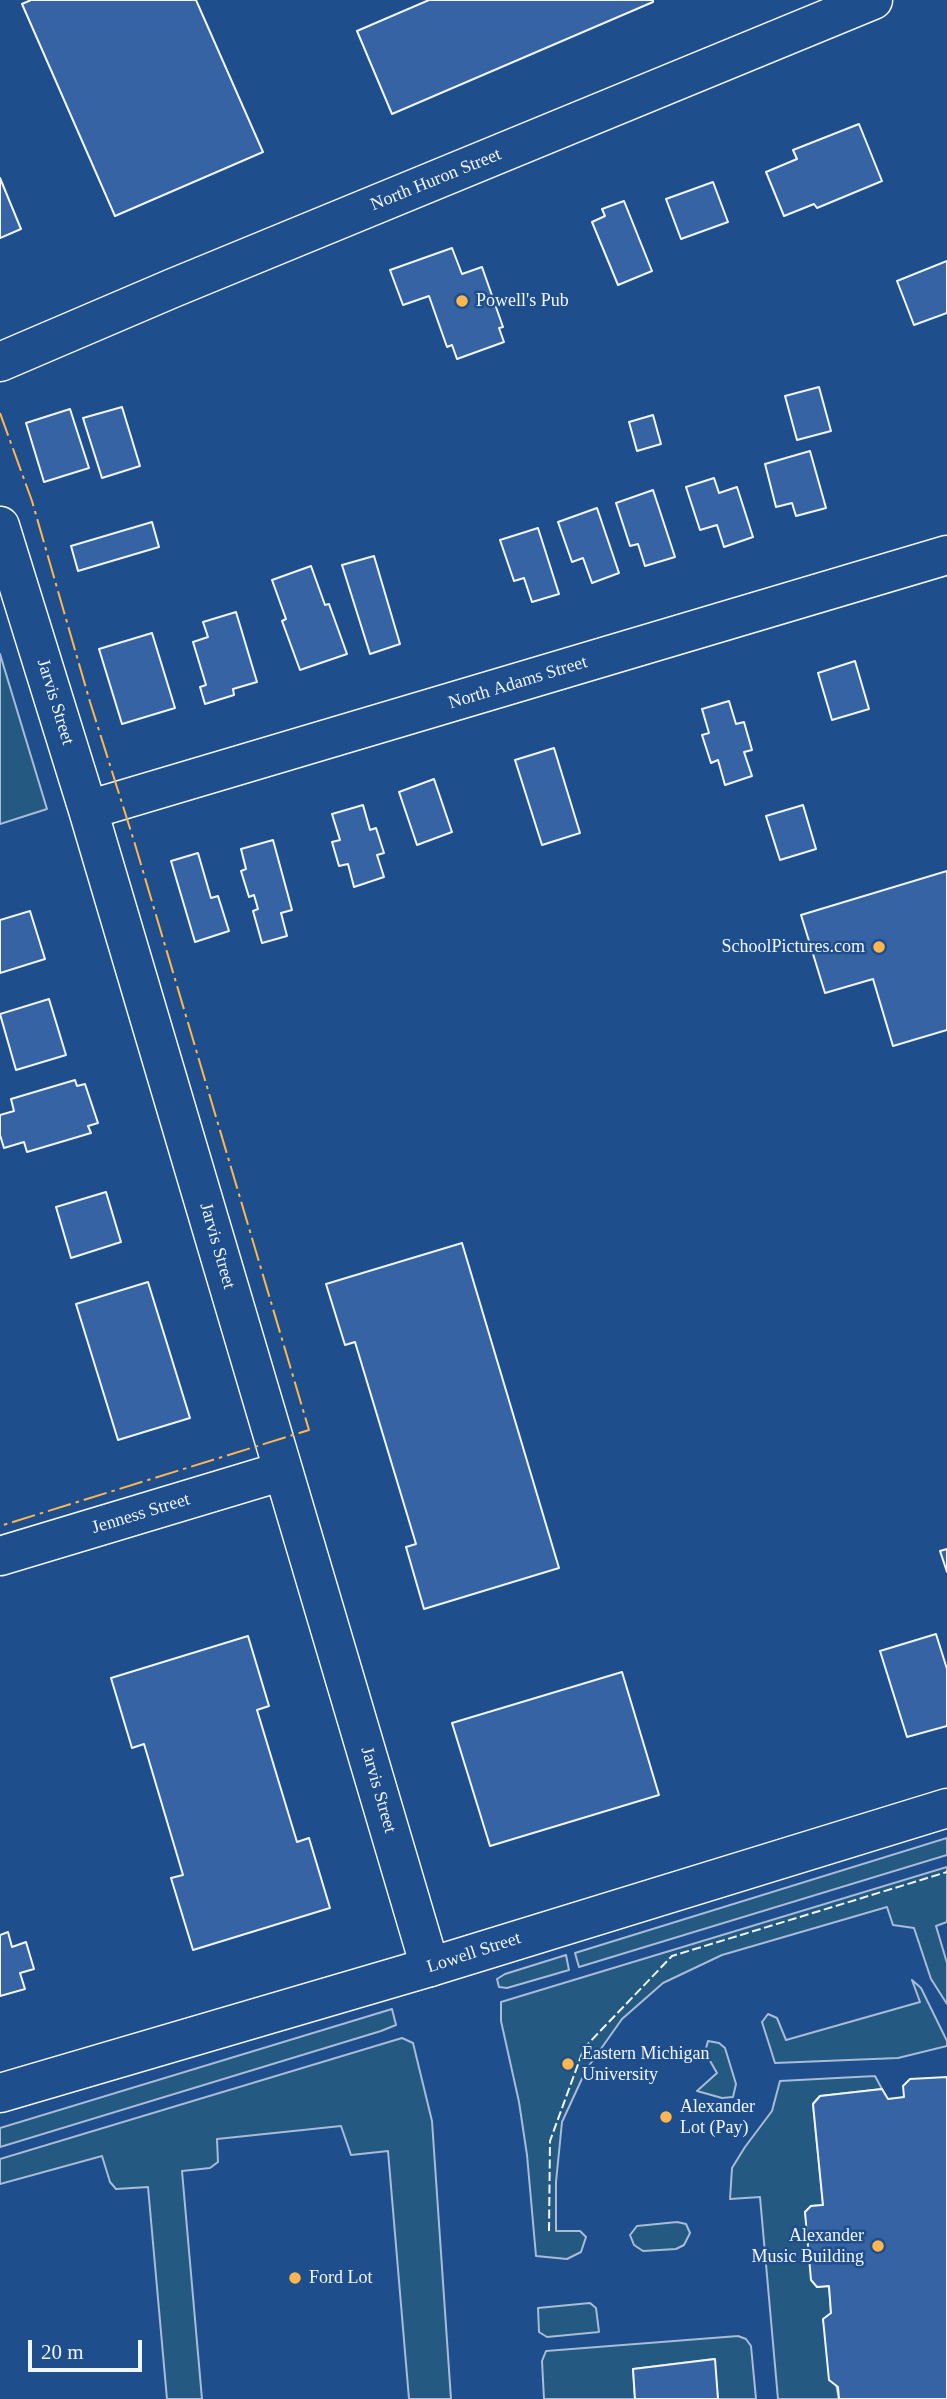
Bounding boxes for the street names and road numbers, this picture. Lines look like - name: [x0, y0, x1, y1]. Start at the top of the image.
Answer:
- street label: North Huron Street: [368, 144, 504, 216]
- street label: North Adams Street: [446, 652, 590, 714]
- street label: Jarvis Street: [32, 657, 78, 747]
- street label: Jarvis Street: [194, 1200, 240, 1292]
- street label: Jenness Street: [89, 1489, 193, 1539]
- street label: Jarvis Street: [355, 1744, 401, 1836]
- street label: Lowell Street: [424, 1928, 524, 1978]

